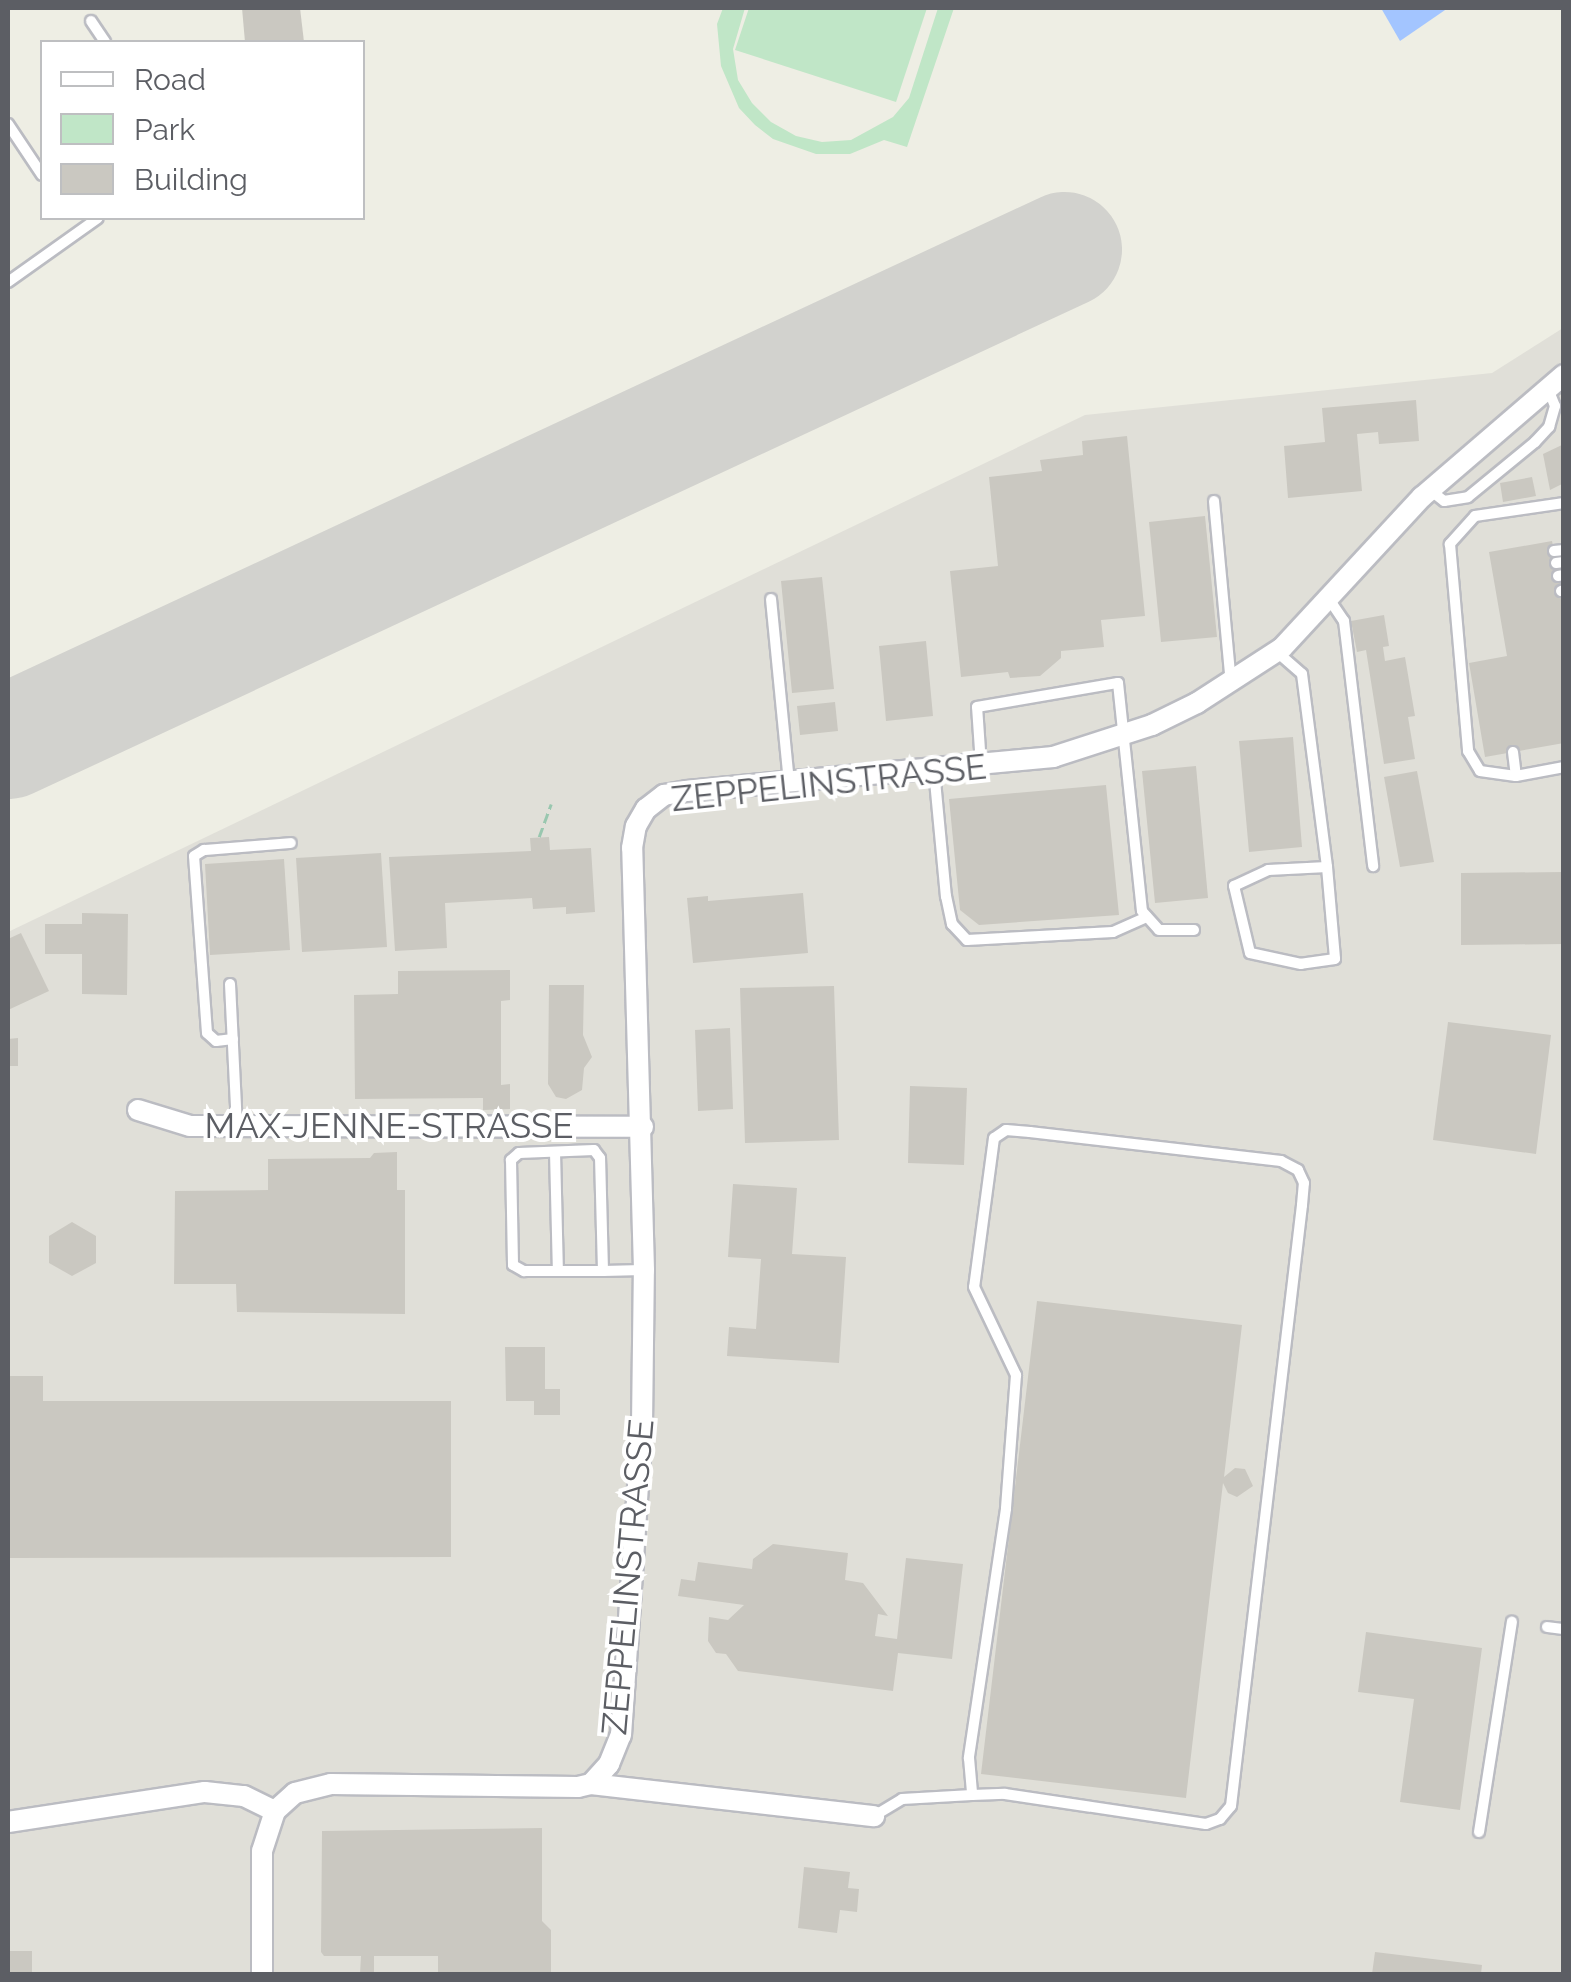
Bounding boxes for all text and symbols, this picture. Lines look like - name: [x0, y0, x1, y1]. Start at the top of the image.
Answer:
- legend: [40, 40, 365, 220]
- text: Road: [134, 62, 206, 97]
- text: Park: [134, 112, 195, 147]
- text: Building: [134, 162, 248, 197]
- street label: ZEPPELINSTRASSE: [669, 746, 989, 820]
- street label: MAX-JENNE-STRASSE: [204, 1105, 574, 1147]
- street label: ZEPPELINSTRASSE: [593, 1417, 663, 1737]

